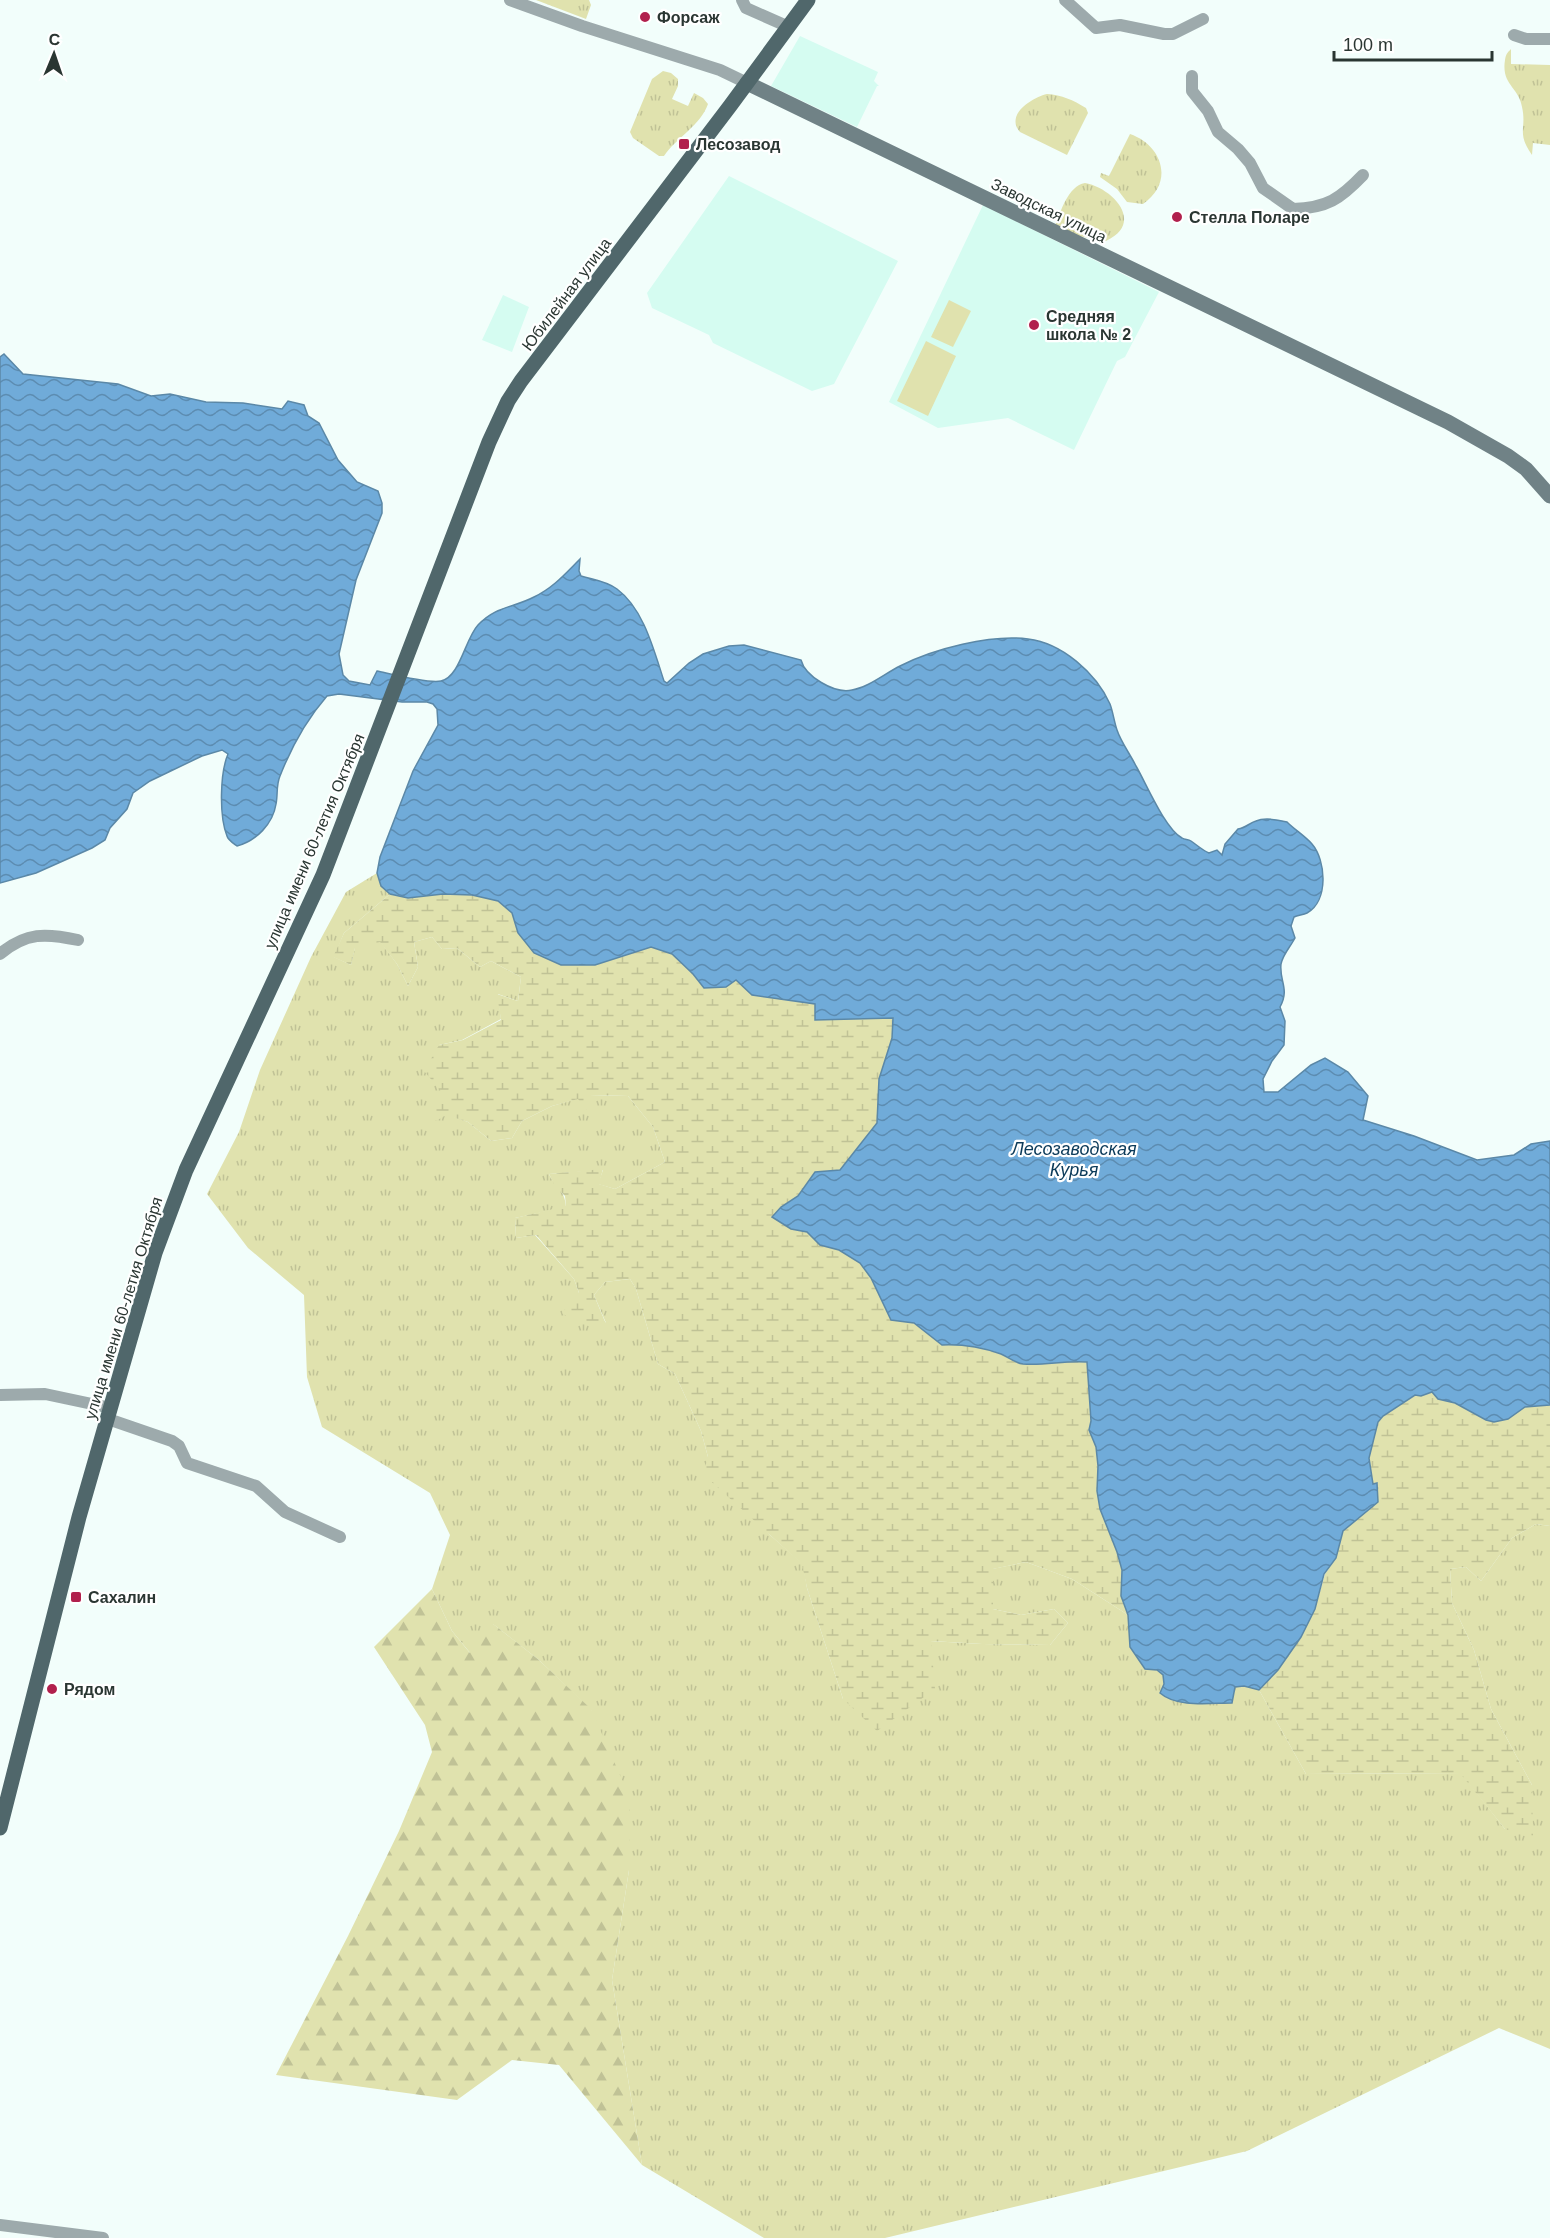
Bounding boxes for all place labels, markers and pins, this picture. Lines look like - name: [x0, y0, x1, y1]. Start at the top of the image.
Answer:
- place label: Форсаж: [657, 9, 720, 26]
- marker: Форсаж: [638, 10, 652, 24]
- place label: Лесозавод: [696, 136, 780, 153]
- marker: Лесозавод: [677, 137, 691, 151]
- place label: Стелла Поларе: [1189, 209, 1310, 226]
- marker: Стелла Поларе: [1170, 210, 1184, 224]
- place label: Средняя школа № 2: [1046, 308, 1131, 343]
- marker: Средняя школа № 2: [1027, 318, 1041, 332]
- place label: Сахалин: [88, 1589, 156, 1606]
- marker: Сахалин: [69, 1590, 83, 1604]
- place label: Рядом: [64, 1681, 115, 1698]
- marker: Рядом: [45, 1682, 59, 1696]

